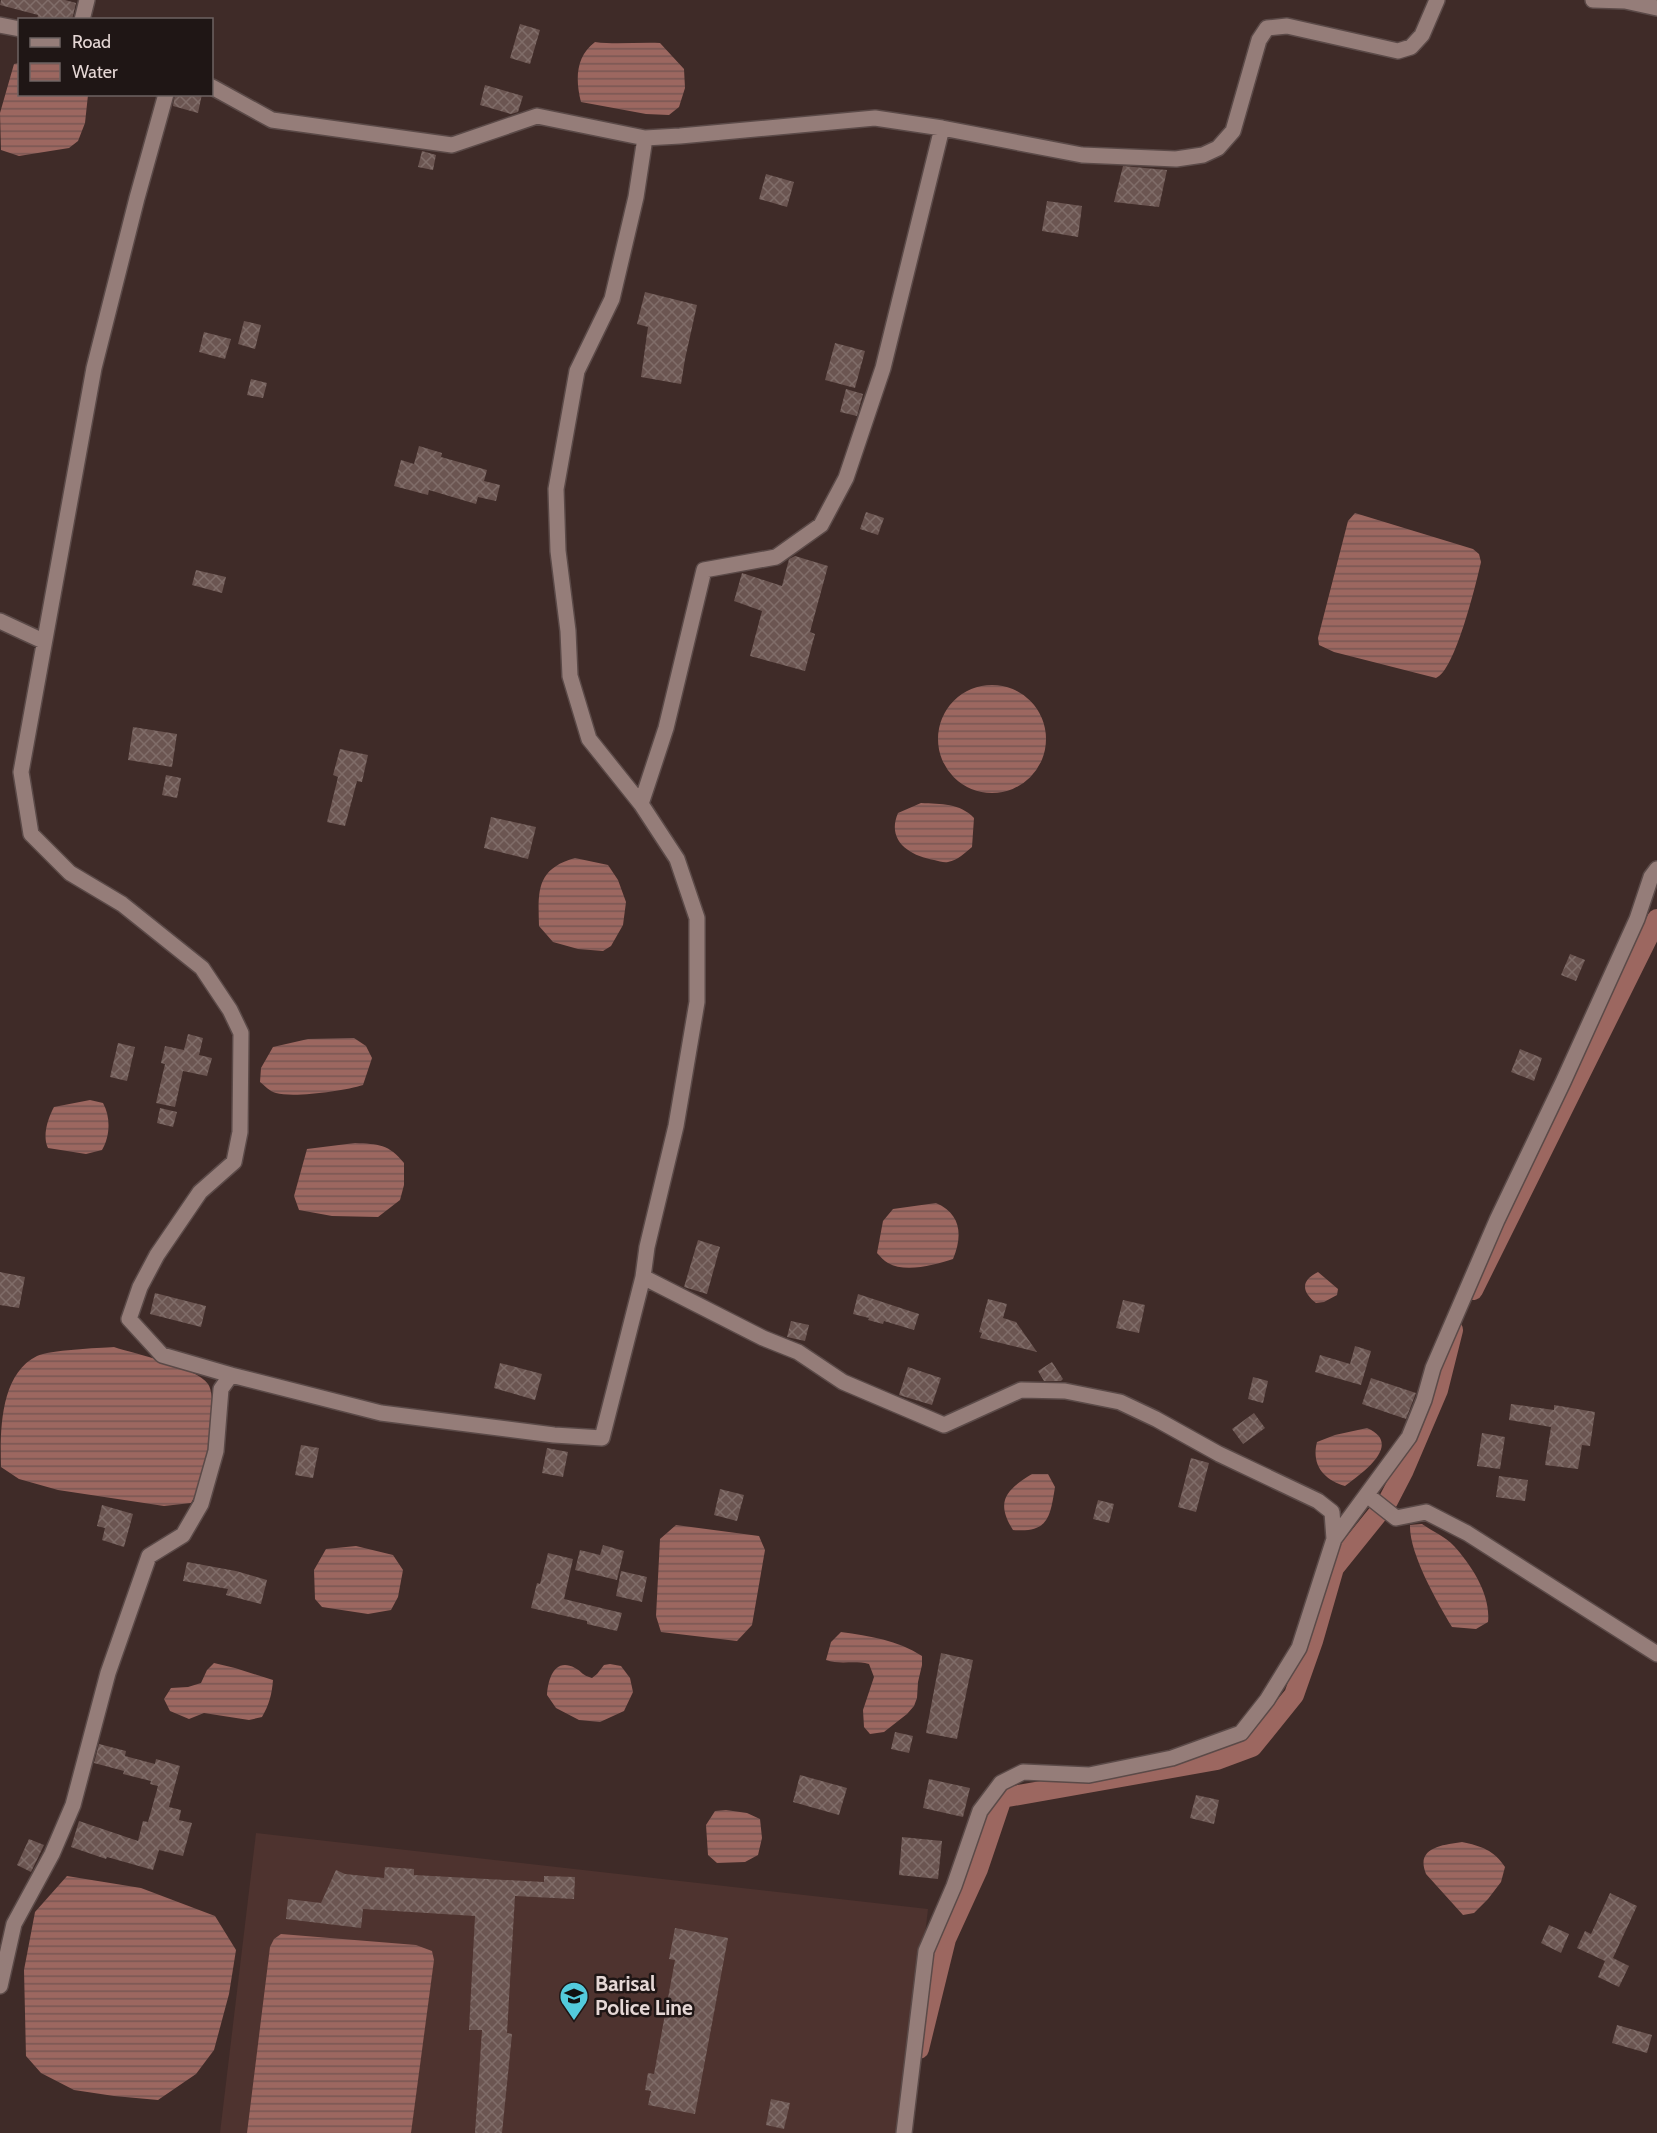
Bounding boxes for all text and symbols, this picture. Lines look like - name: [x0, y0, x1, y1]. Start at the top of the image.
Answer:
- legend: [18, 18, 213, 96]
- text: Road: [72, 31, 111, 53]
- text: Water: [72, 61, 118, 83]
- place label: Barisal Police Line: [595, 1971, 693, 2020]
- school or university icon: Barisal Police Line: [558, 1980, 590, 2022]

